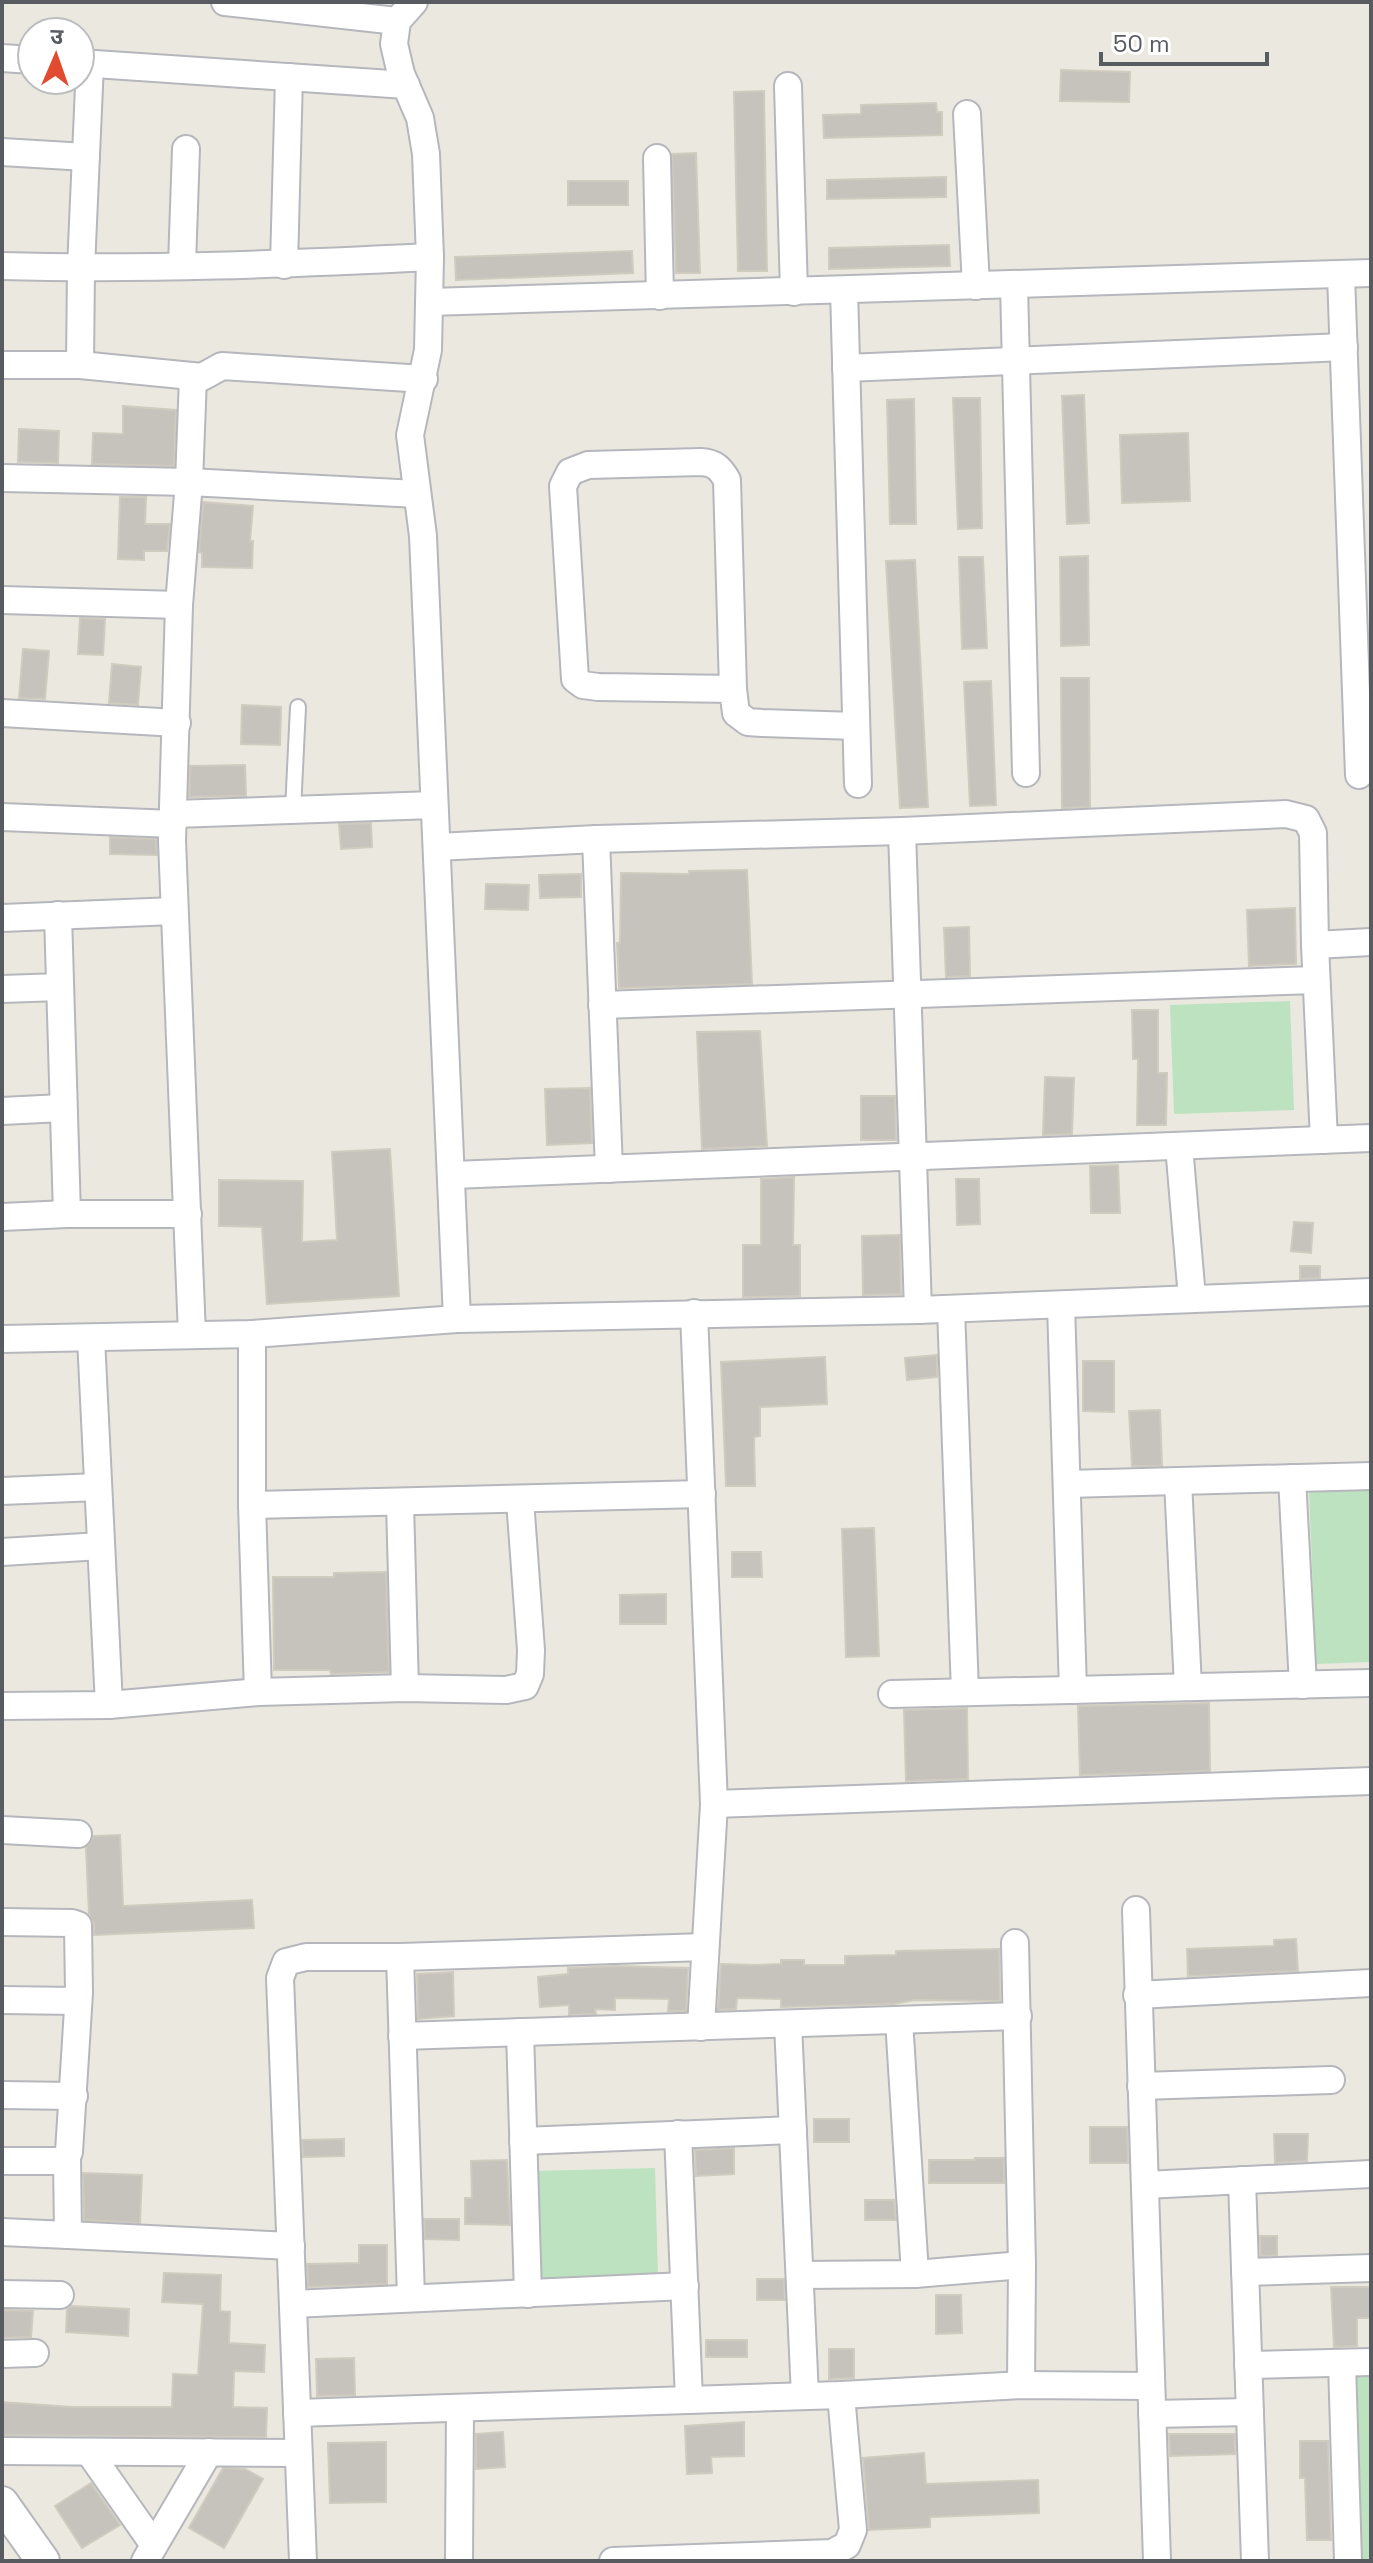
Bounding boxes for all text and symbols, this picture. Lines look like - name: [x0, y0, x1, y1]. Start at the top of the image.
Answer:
- north arrow: [16, 16, 96, 96]
- scale bar: [1101, 16, 1267, 66]
- text: उ: [50, 22, 65, 50]
- text: 50 m: [1113, 28, 1170, 59]

